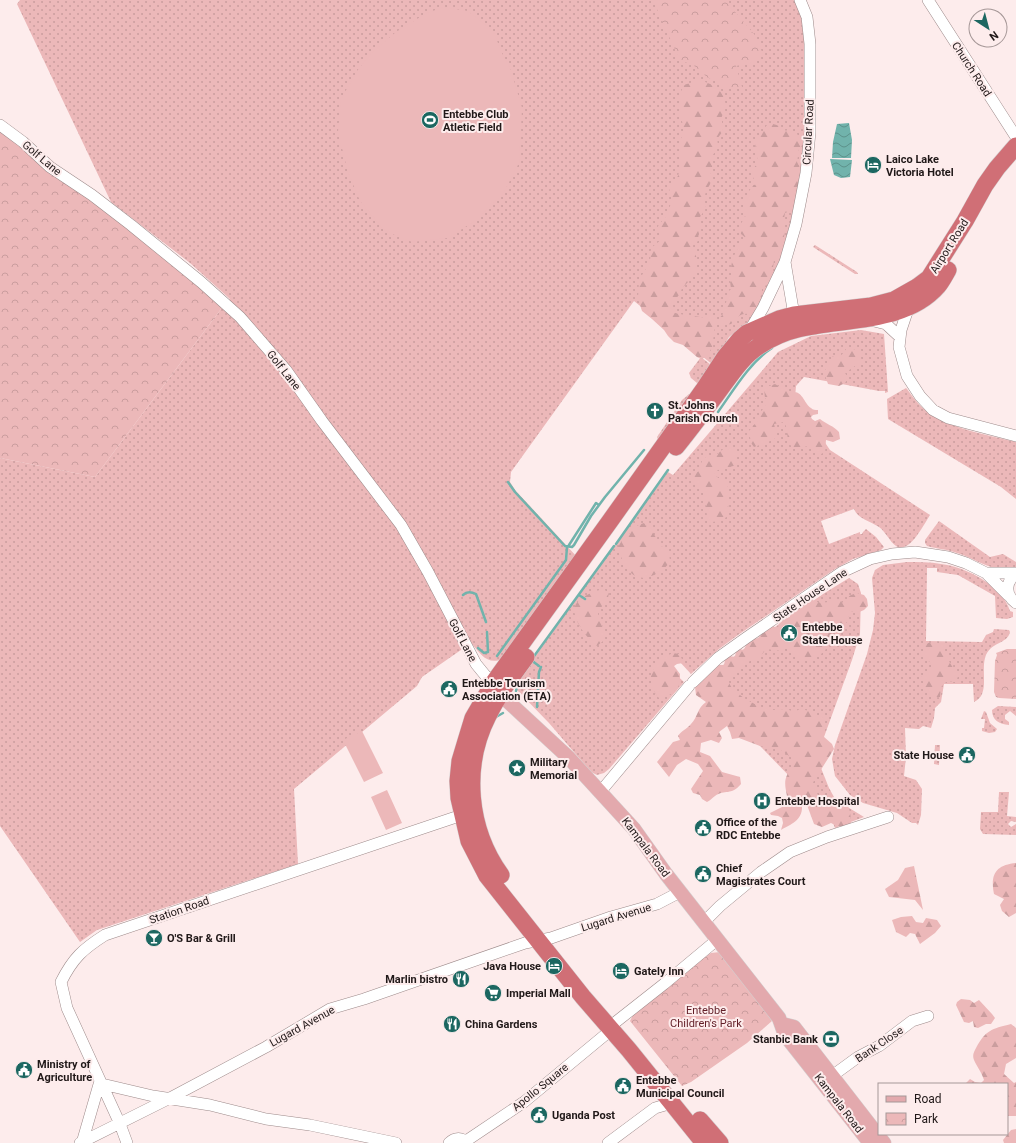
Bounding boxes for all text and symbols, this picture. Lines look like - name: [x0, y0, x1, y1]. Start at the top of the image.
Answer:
- north arrow: [968, 8, 1008, 48]
- text: N: [986, 28, 1001, 43]
- street label: Church Road: [949, 39, 994, 99]
- street label: Circular Road: [800, 99, 817, 165]
- place label: Entebbe Club Atletic Field: [443, 108, 509, 134]
- sports icon: Entebbe Club Atletic Field: [420, 110, 440, 130]
- street label: Golf Lane: [20, 138, 64, 179]
- place label: Laico Lake Victoria Hotel: [886, 153, 954, 179]
- hotel icon: Laico Lake Victoria Hotel: [863, 155, 883, 175]
- street label: Airport Road: [928, 217, 971, 276]
- street label: Golf Lane: [264, 348, 303, 393]
- place label: St. Johns Parish Church: [668, 399, 738, 425]
- church icon: St. Johns Parish Church: [645, 401, 665, 421]
- street label: State House Lane: [771, 566, 850, 625]
- street label: Golf Lane: [446, 617, 479, 664]
- place label: Entebbe State House: [802, 621, 863, 647]
- public building icon: Entebbe State House: [779, 623, 799, 643]
- place label: Entebbe Tourism Association (ETA): [462, 677, 551, 703]
- public building icon: Entebbe Tourism Association (ETA): [439, 679, 459, 699]
- public building icon: State House: [957, 745, 977, 765]
- place label: State House: [893, 749, 954, 762]
- place label: Military Memorial: [530, 756, 577, 782]
- place icon: Military Memorial: [507, 758, 527, 778]
- hospital icon: Entebbe Hospital: [752, 791, 772, 811]
- place label: Entebbe Hospital: [775, 795, 859, 808]
- street label: Kampala Road: [619, 815, 672, 880]
- place label: Office of the RDC Entebbe: [716, 816, 781, 842]
- public building icon: Office of the RDC Entebbe: [693, 818, 713, 838]
- place label: Chief Magistrates Court: [716, 862, 806, 888]
- public building icon: Chief Magistrates Court: [693, 864, 713, 884]
- street label: Station Road: [147, 894, 211, 927]
- street label: Lugard Avenue: [580, 901, 653, 934]
- bar icon: O'S Bar & Grill: [144, 928, 164, 948]
- place label: O'S Bar & Grill: [167, 932, 236, 945]
- hotel icon: Java House: [544, 956, 564, 976]
- place label: Java House: [483, 960, 541, 973]
- hotel icon: Gately Inn: [611, 961, 631, 981]
- place label: Gately Inn: [634, 965, 684, 978]
- restaurant icon: Marlin bistro: [451, 969, 471, 989]
- place label: Marlin bistro: [385, 973, 448, 986]
- supermarket icon: Imperial Mall: [483, 983, 503, 1003]
- place label: Imperial Mall: [506, 987, 571, 1000]
- street label: Lugard Avenue: [267, 1003, 337, 1050]
- park label: Entebbe Children's Park: [670, 1004, 742, 1030]
- restaurant icon: China Gardens: [442, 1014, 462, 1034]
- place label: China Gardens: [465, 1018, 538, 1031]
- street label: Bank Close: [853, 1024, 906, 1065]
- bank icon: Stanbic Bank: [821, 1029, 841, 1049]
- place label: Stanbic Bank: [753, 1033, 818, 1046]
- place label: Ministry of Agriculture: [37, 1058, 92, 1084]
- public building icon: Ministry of Agriculture: [14, 1060, 34, 1080]
- street label: Apollo Square: [510, 1061, 571, 1114]
- street label: Kampala Road: [812, 1071, 866, 1135]
- place label: Entebbe Municipal Council: [636, 1074, 725, 1100]
- public building icon: Entebbe Municipal Council: [613, 1076, 633, 1096]
- legend: [878, 1083, 1008, 1135]
- text: Road: [914, 1092, 942, 1106]
- public building icon: Uganda Post: [529, 1105, 549, 1125]
- place label: Uganda Post: [552, 1109, 615, 1122]
- text: Park: [914, 1112, 939, 1126]

